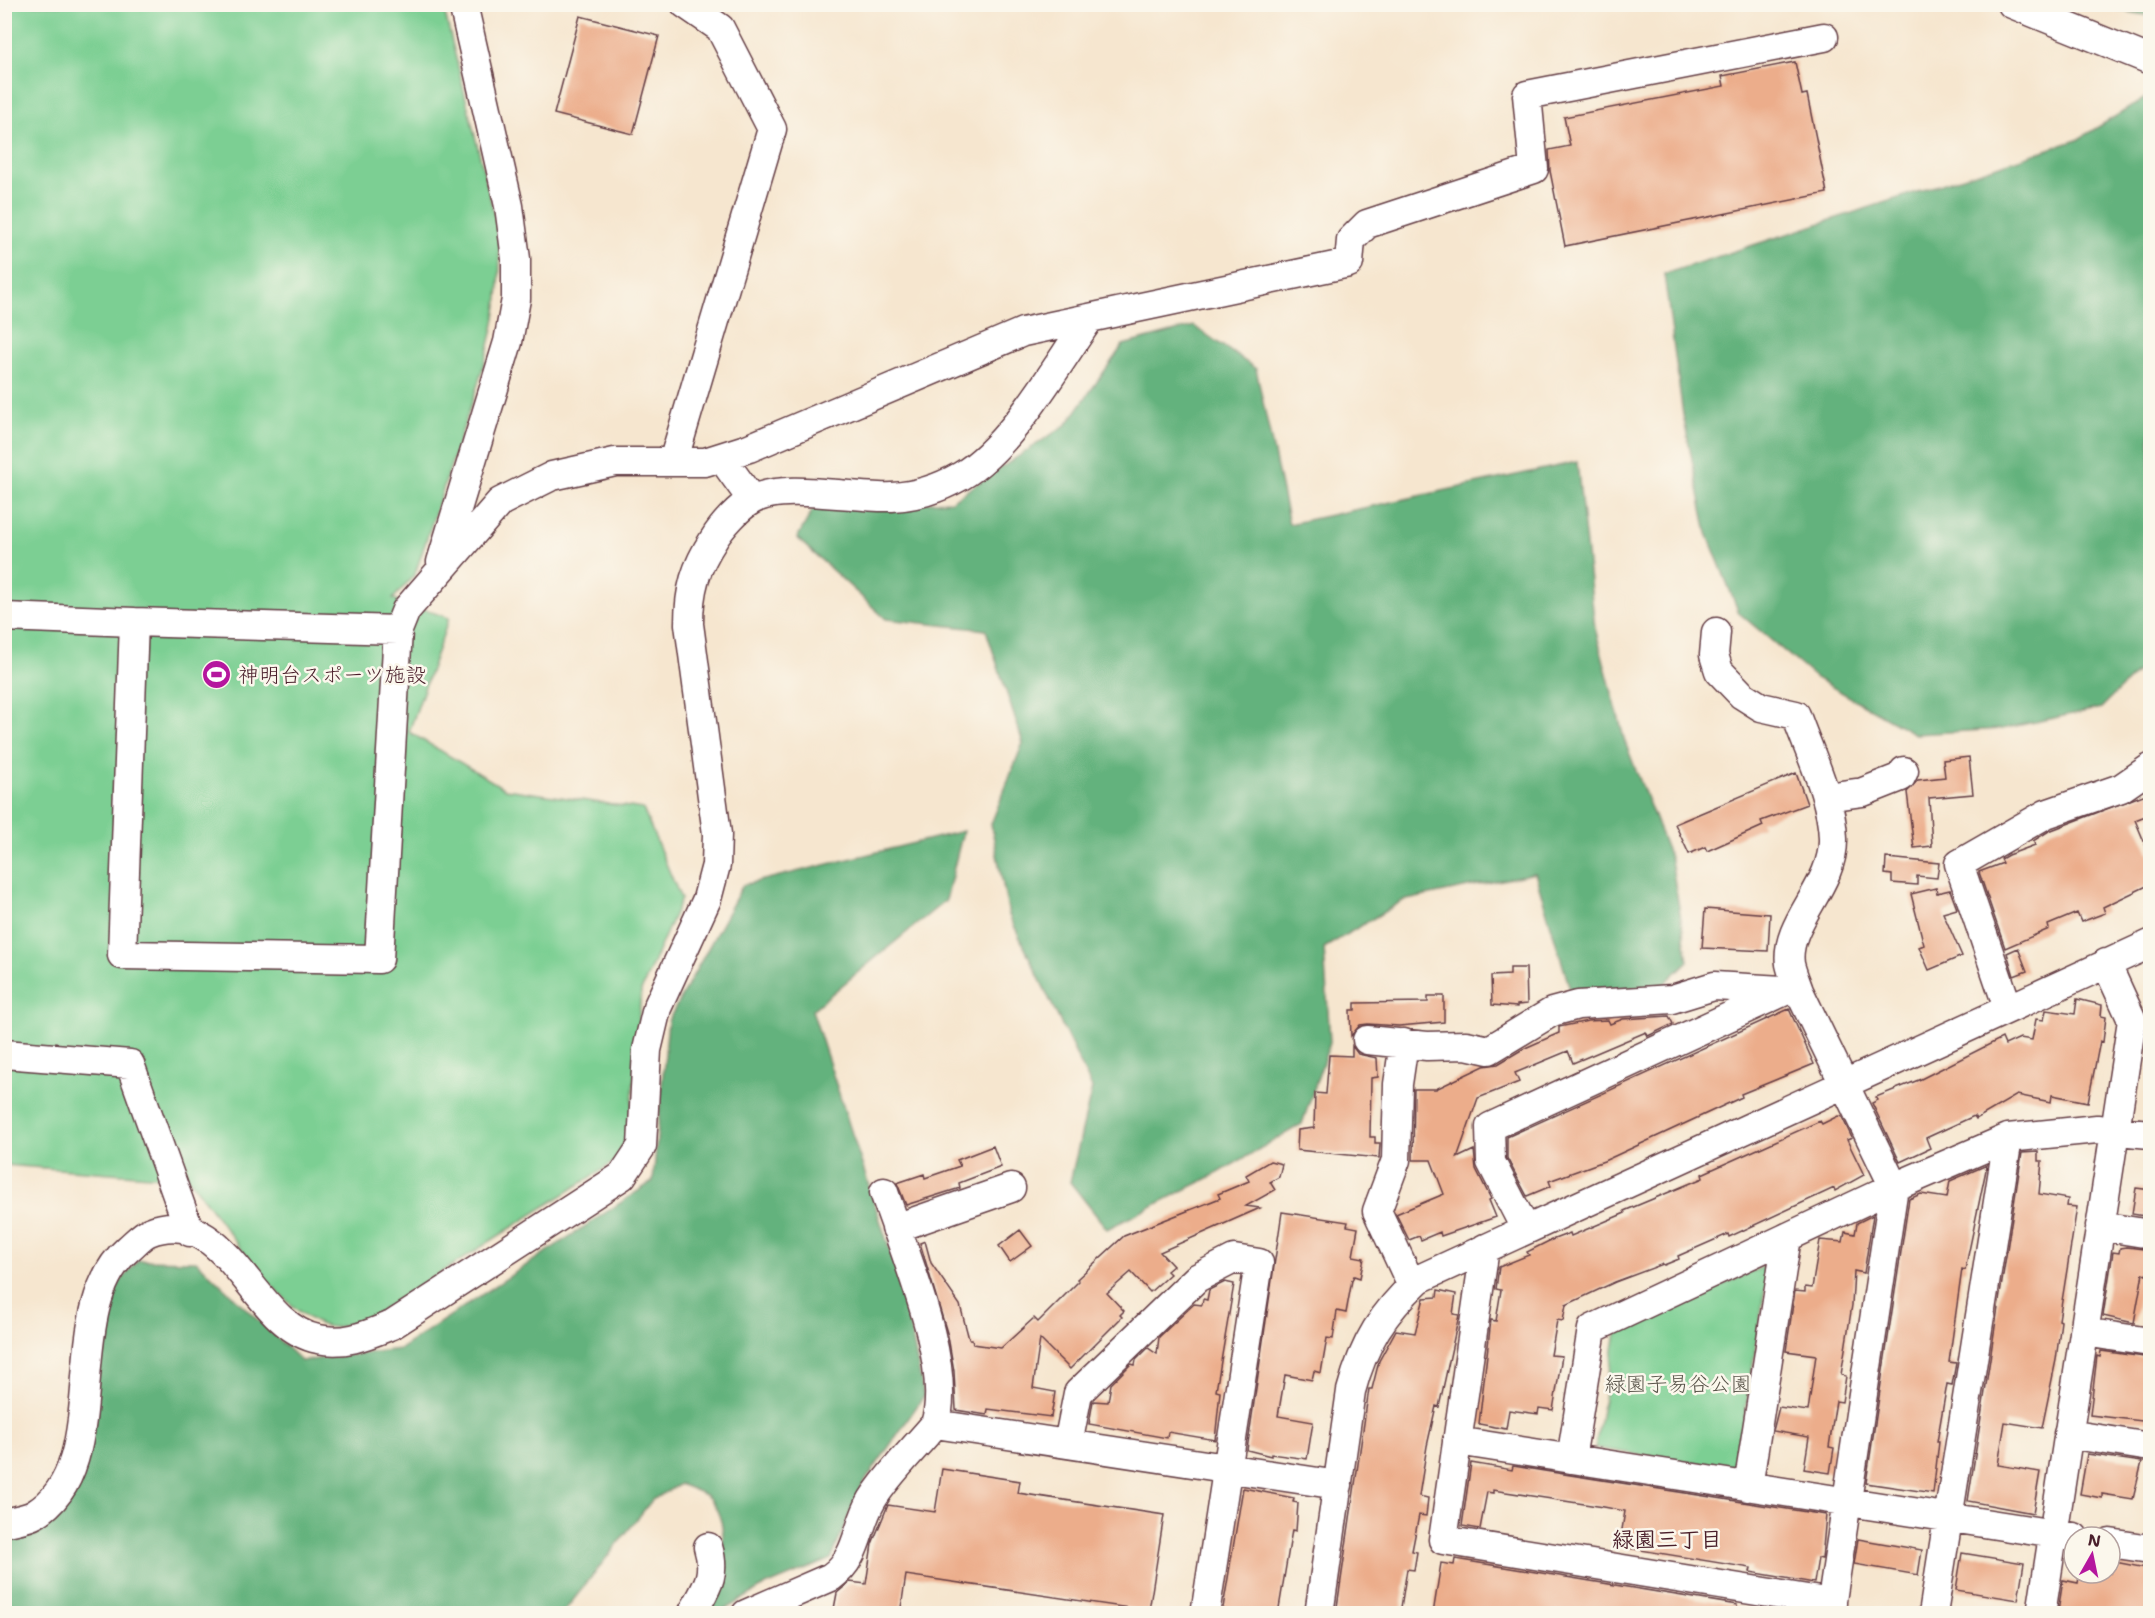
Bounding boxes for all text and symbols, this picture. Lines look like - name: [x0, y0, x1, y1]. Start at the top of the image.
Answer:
- sports icon: 神明台スポーツ施設: [201, 659, 233, 691]
- place label: 神明台スポーツ施設: [238, 661, 427, 689]
- park label: 緑園子易谷公園: [1605, 1370, 1752, 1398]
- district label: 緑園三丁目: [1612, 1525, 1722, 1554]
- north arrow: [2062, 1525, 2122, 1585]
- text: N: [2086, 1529, 2102, 1552]

